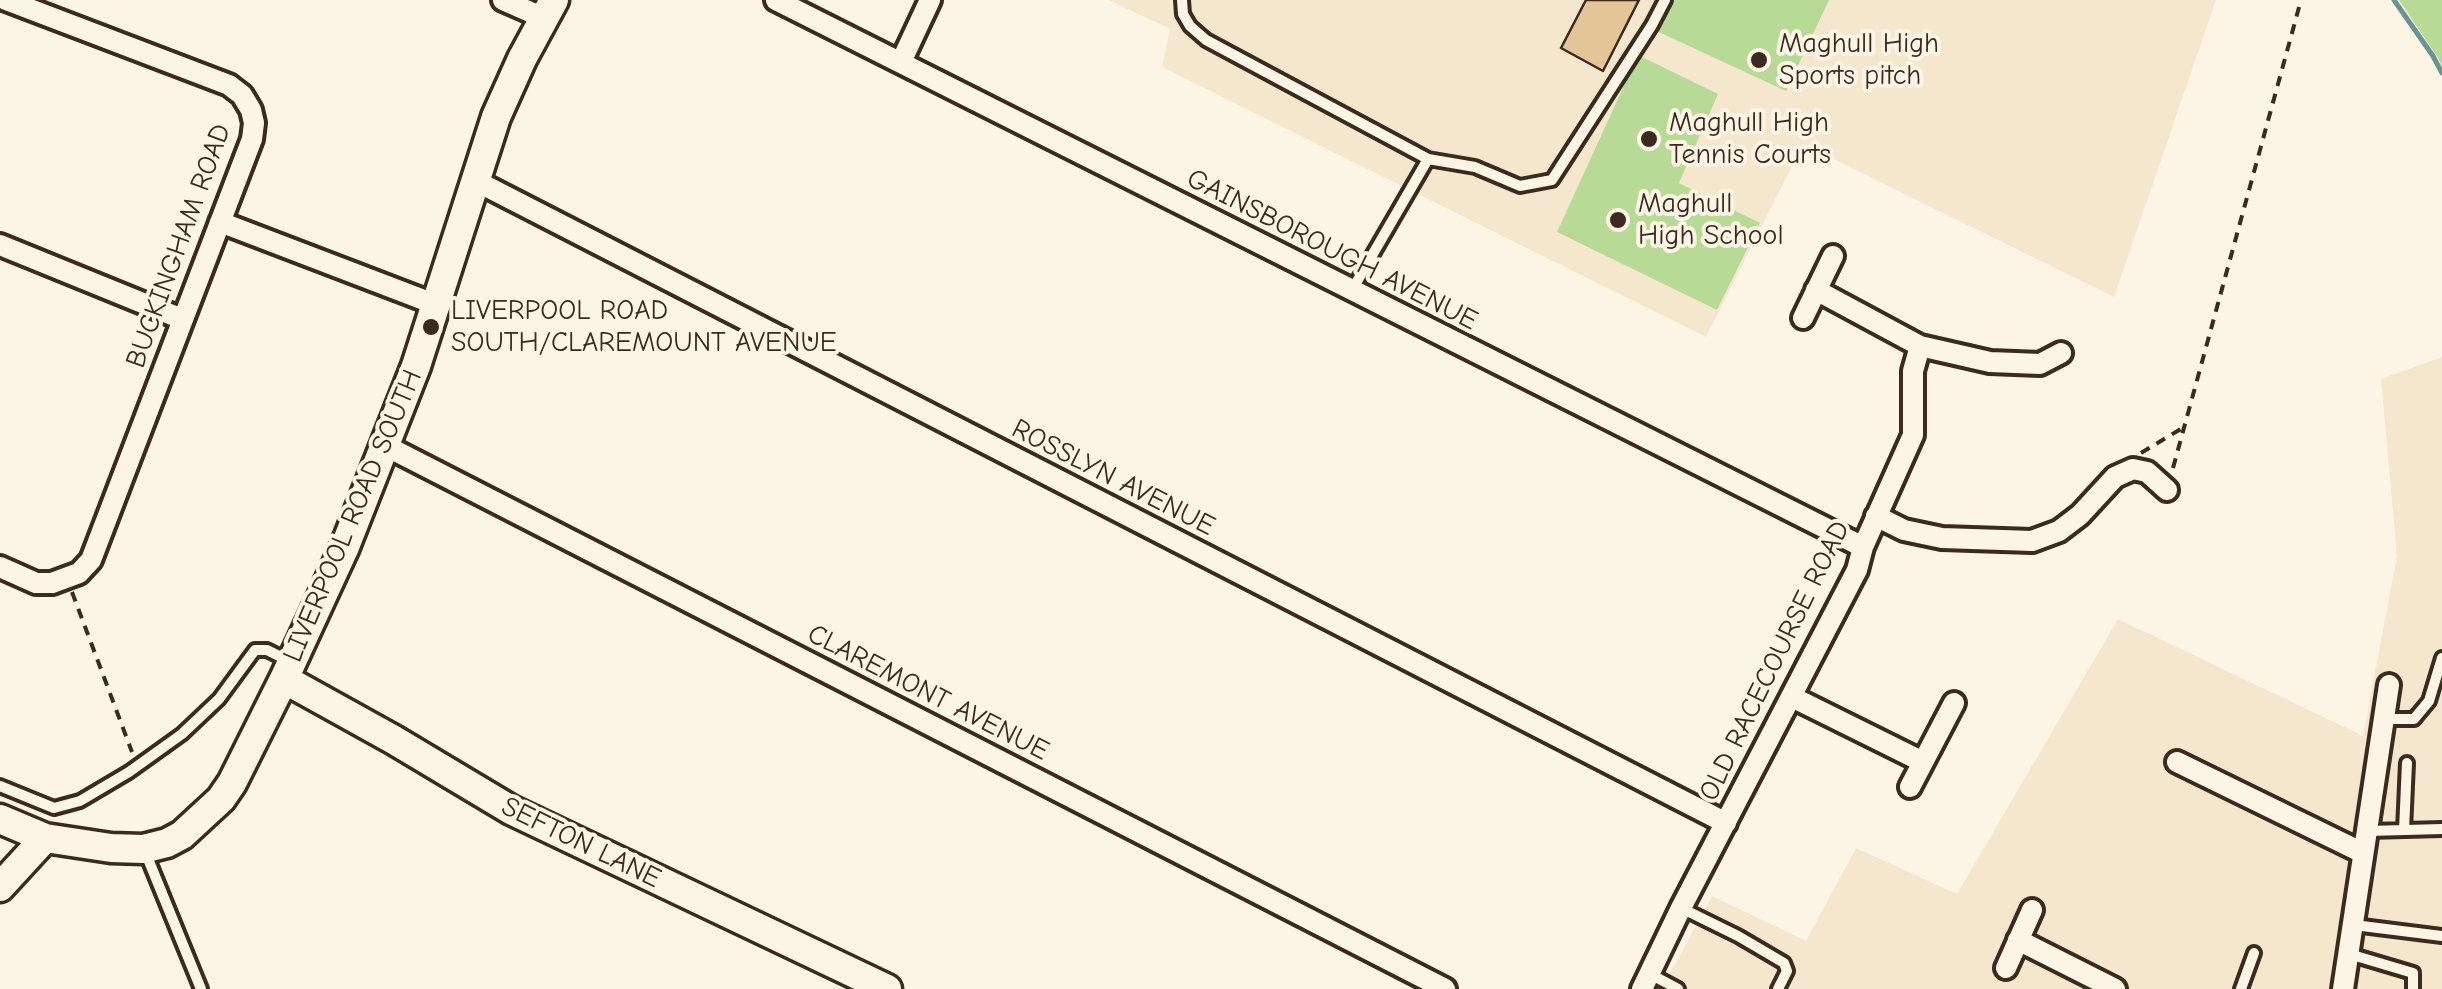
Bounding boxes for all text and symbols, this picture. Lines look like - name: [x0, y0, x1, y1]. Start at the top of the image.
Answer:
- place label: Maghull High Sports pitch: [1779, 27, 1939, 93]
- marker: Maghull High Sports pitch: [1748, 49, 1770, 71]
- place label: Maghull High Tennis Courts: [1669, 106, 1831, 172]
- street label: BUCKINGHAM ROAD: [119, 120, 239, 372]
- marker: Maghull High Tennis Courts: [1638, 128, 1660, 150]
- street label: GAINSBOROUGH AVENUE: [1181, 162, 1483, 338]
- place label: Maghull High School: [1638, 187, 1784, 253]
- marker: Maghull High School: [1607, 209, 1629, 231]
- place label: LIVERPOOL ROAD SOUTH/CLAREMOUNT AVENUE: [451, 294, 837, 360]
- marker: LIVERPOOL ROAD SOUTH/CLAREMOUNT AVENUE: [420, 316, 442, 338]
- street label: LIVERPOOL ROAD SOUTH: [276, 365, 430, 667]
- street label: ROSSLYN AVENUE: [1006, 412, 1220, 544]
- street label: OLD RACECOURSE ROAD: [1693, 516, 1857, 806]
- street label: CLAREMONT AVENUE: [802, 618, 1054, 768]
- street label: SEFTON LANE: [496, 790, 666, 896]

